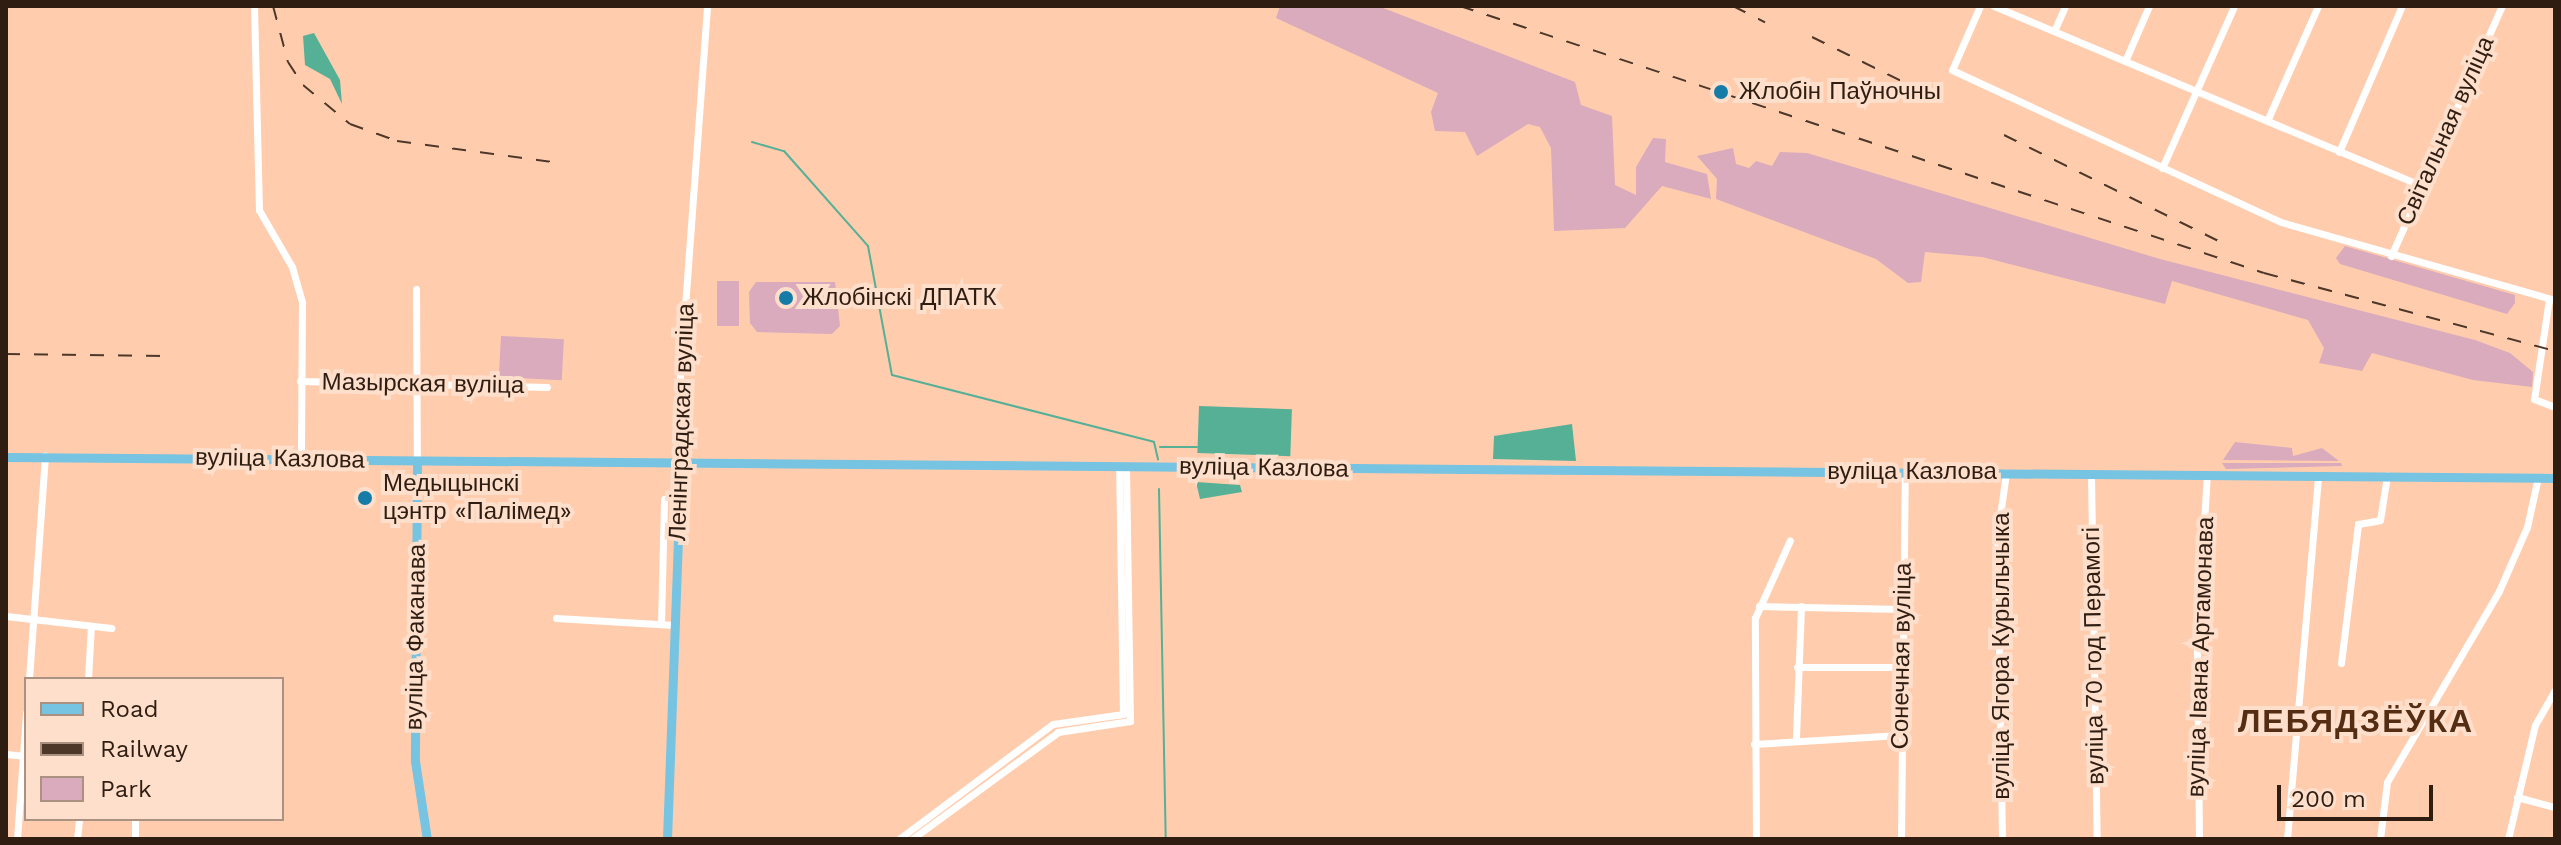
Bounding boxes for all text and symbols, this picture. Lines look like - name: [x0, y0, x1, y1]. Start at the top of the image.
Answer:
- street label: Світальная вуліца: [2391, 32, 2501, 230]
- place label: Жлобін Паўночны: [1739, 78, 1941, 106]
- marker: Жлобін Паўночны: [1710, 81, 1732, 103]
- place label: Жлобінскі ДПАТК: [802, 284, 996, 312]
- marker: Жлобінскі ДПАТК: [777, 289, 795, 307]
- street label: Ленінградская вуліца: [663, 303, 701, 541]
- street label: Мазырская вуліца: [321, 368, 525, 400]
- street label: вуліца Казлова: [195, 443, 365, 475]
- street label: вуліца Казлова: [1179, 452, 1349, 484]
- street label: вуліца Казлова: [1827, 458, 1997, 486]
- place label: Медыцынскі цэнтр «Палімед»: [383, 470, 572, 526]
- marker: Медыцынскі цэнтр «Палімед»: [354, 487, 376, 509]
- street label: вуліца Ягора Курыльчыка: [1988, 512, 2016, 800]
- street label: вуліца Івана Артамонава: [2182, 516, 2220, 798]
- street label: вуліца 70 год Перамогі: [2077, 526, 2111, 786]
- street label: вуліца Факанава: [400, 543, 432, 731]
- street label: Сонечная вуліца: [1886, 562, 1918, 750]
- legend: [24, 677, 284, 821]
- text: Road: [100, 695, 159, 723]
- district label: ЛЕБЯДЗЁЎКА: [2238, 702, 2474, 740]
- text: Railway: [100, 735, 188, 763]
- scale bar: [2281, 769, 2437, 819]
- text: Park: [100, 775, 152, 803]
- text: 200 m: [2291, 785, 2366, 813]

